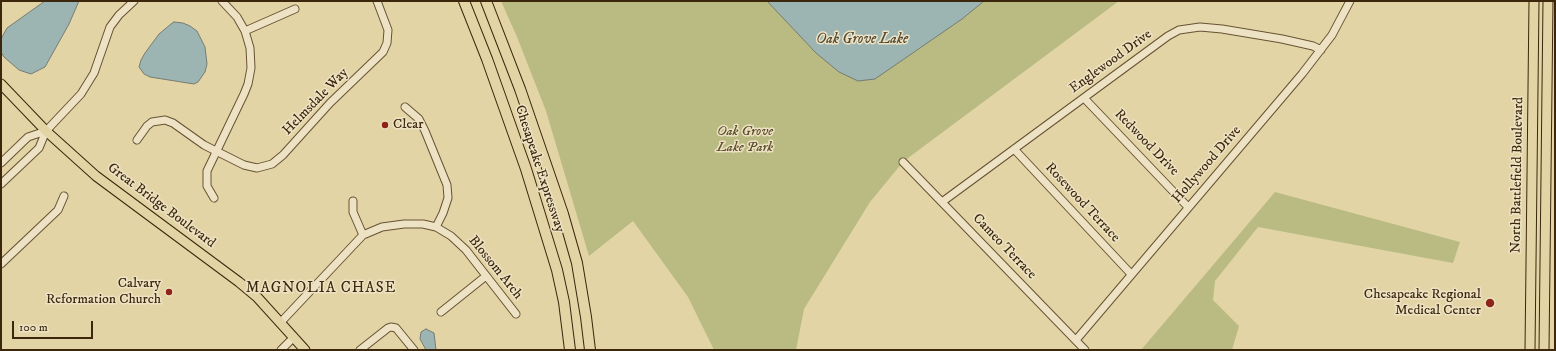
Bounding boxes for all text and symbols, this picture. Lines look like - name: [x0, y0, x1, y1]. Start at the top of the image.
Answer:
- street label: Englewood Drive: [1067, 26, 1155, 98]
- water label: Oak Grove Lake: [816, 31, 908, 49]
- street label: Helmsdale Way: [280, 65, 352, 139]
- street label: North Battlefield Boulevard: [1508, 97, 1528, 253]
- street label: Chesapeake Expressway: [510, 103, 568, 235]
- street label: Redwood Drive: [1110, 106, 1182, 180]
- place label: Clear: [393, 117, 423, 133]
- marker: Clear: [380, 120, 390, 130]
- street label: Hollywood Drive: [1169, 123, 1245, 207]
- park label: Oak Grove Lake Park: [717, 124, 773, 156]
- street label: Great Bridge Boulevard: [104, 160, 218, 252]
- street label: Rosewood Terrace: [1041, 160, 1123, 246]
- street label: Cameo Terrace: [969, 211, 1039, 283]
- street label: Blossom Arch: [464, 233, 526, 303]
- place label: Calvary Reformation Church: [46, 276, 161, 308]
- district label: MAGNOLIA CHASE: [246, 280, 396, 298]
- marker: Calvary Reformation Church: [164, 287, 174, 297]
- place label: Chesapeake Regional Medical Center: [1364, 287, 1481, 320]
- marker: Chesapeake Regional Medical Center: [1484, 297, 1496, 309]
- scale bar: [14, 313, 95, 339]
- text: 100 m: [19, 320, 48, 335]

